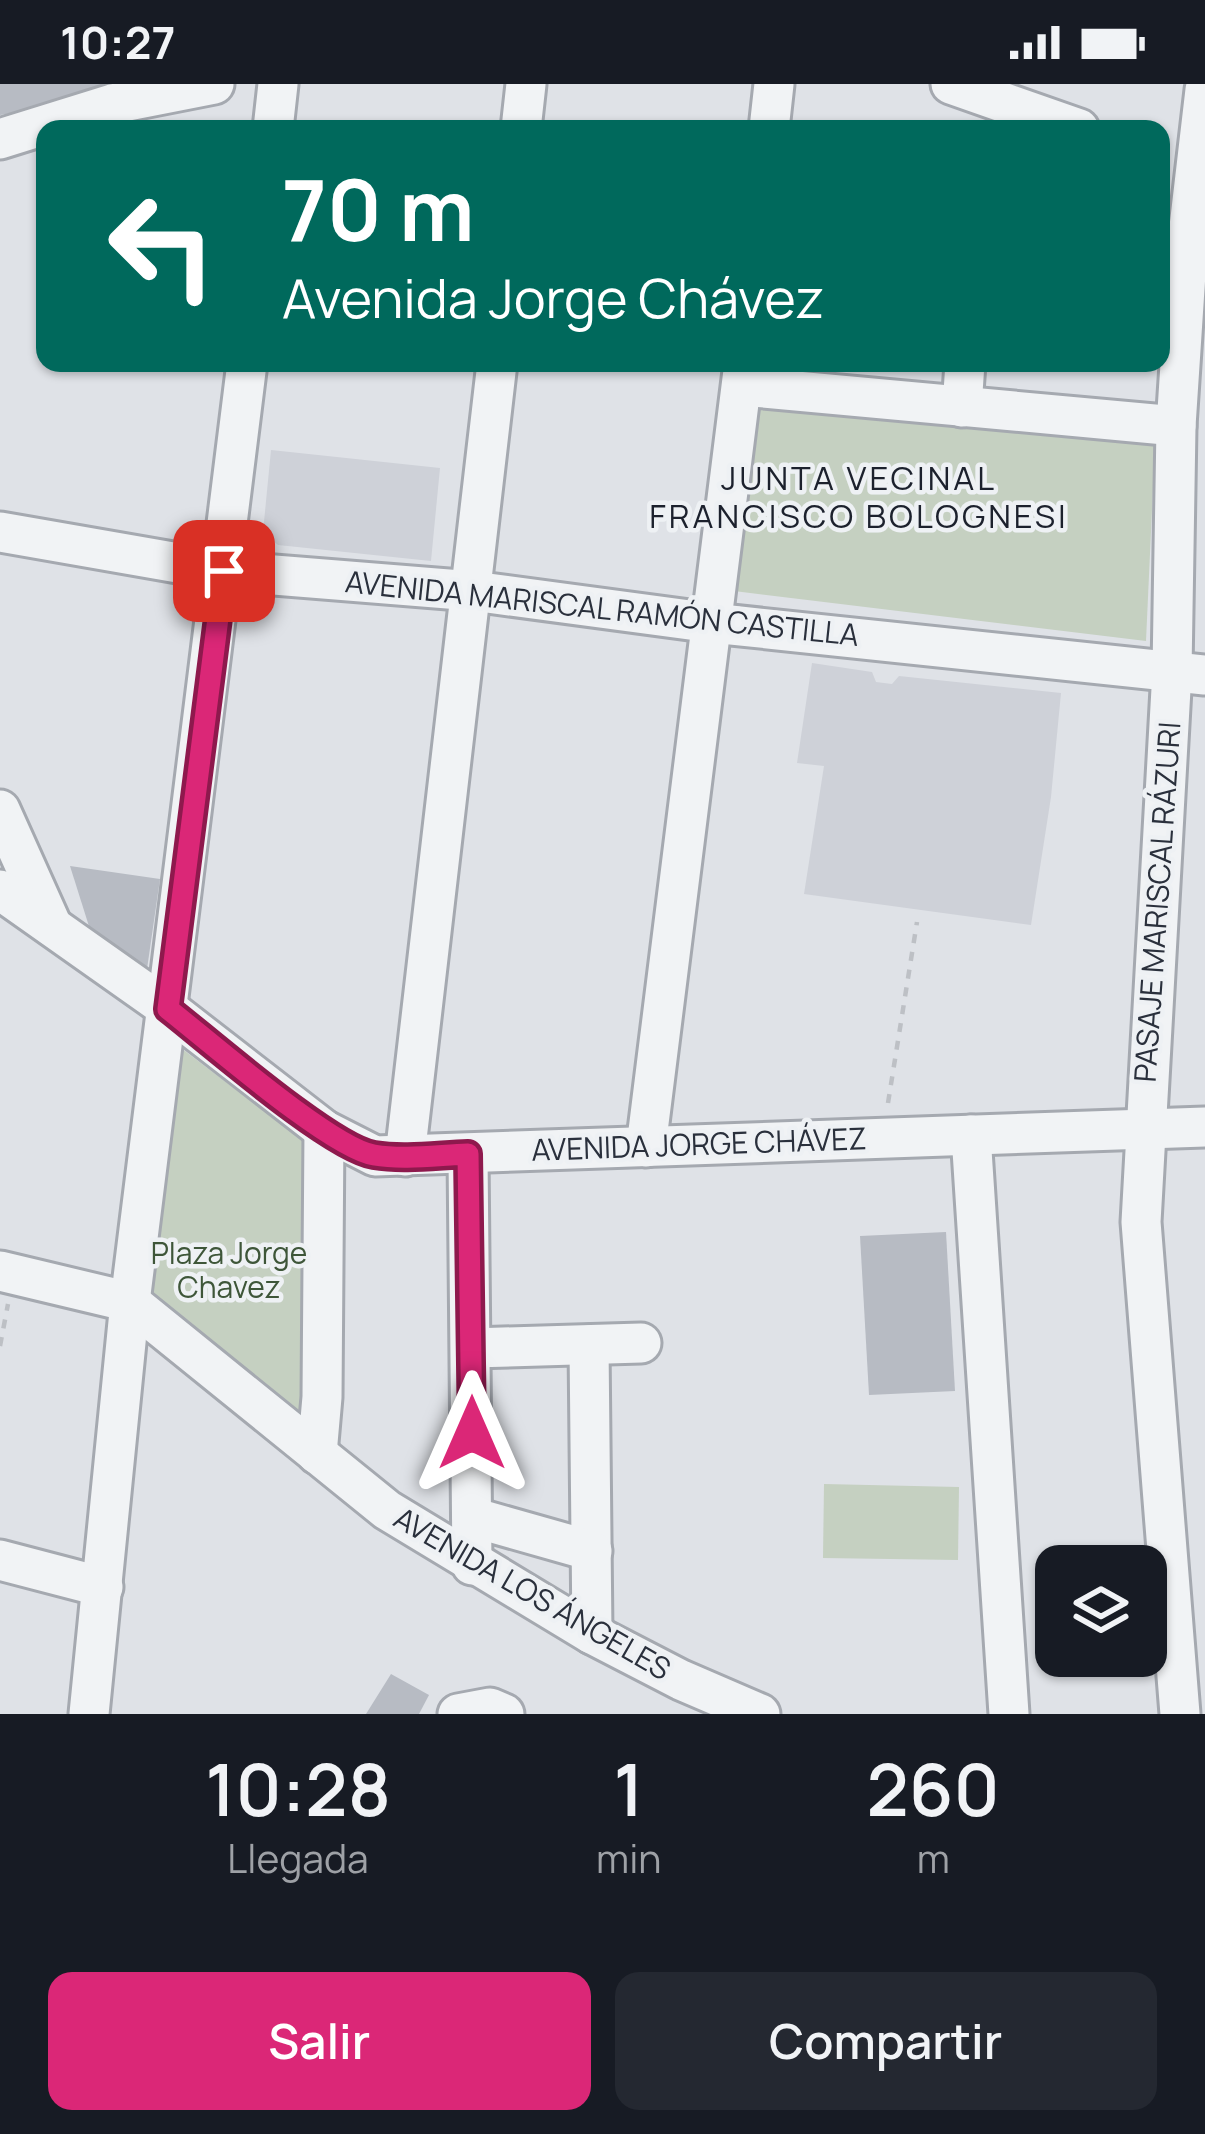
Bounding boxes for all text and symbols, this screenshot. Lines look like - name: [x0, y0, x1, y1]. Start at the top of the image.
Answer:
- text: 10:27: [60, 11, 176, 73]
- text: 70 m: [282, 151, 474, 266]
- icon: left: [84, 168, 240, 324]
- text: Avenida Jorge Chávez: [282, 260, 824, 334]
- district label: JUNTA VECINAL FRANCISCO BOLOGNESI: [649, 455, 1069, 538]
- pin: [173, 520, 275, 622]
- icon: arrive: [191, 538, 257, 604]
- street label: AVENIDA MARISCAL RAMÓN CASTILLA: [343, 560, 861, 655]
- street label: PASAJE MARISCAL RÁZURI: [1123, 720, 1190, 1083]
- street label: AVENIDA JORGE CHÁVEZ: [531, 1117, 867, 1170]
- park label: Plaza Jorge Chavez: [151, 1232, 307, 1307]
- position arrow: [409, 1370, 535, 1496]
- street label: AVENIDA LOS ÁNGELES: [387, 1497, 679, 1689]
- map controls: [1035, 1545, 1167, 1677]
- button: layers: [1035, 1545, 1167, 1677]
- text: 10:28: [205, 1739, 391, 1838]
- text: 1: [614, 1739, 644, 1838]
- text: 260: [867, 1739, 1000, 1838]
- text: Llegada: [227, 1831, 369, 1885]
- text: min: [596, 1831, 661, 1885]
- text: m: [917, 1831, 950, 1885]
- button: Salir: [48, 1972, 591, 2110]
- button: Compartir: [615, 1972, 1157, 2110]

